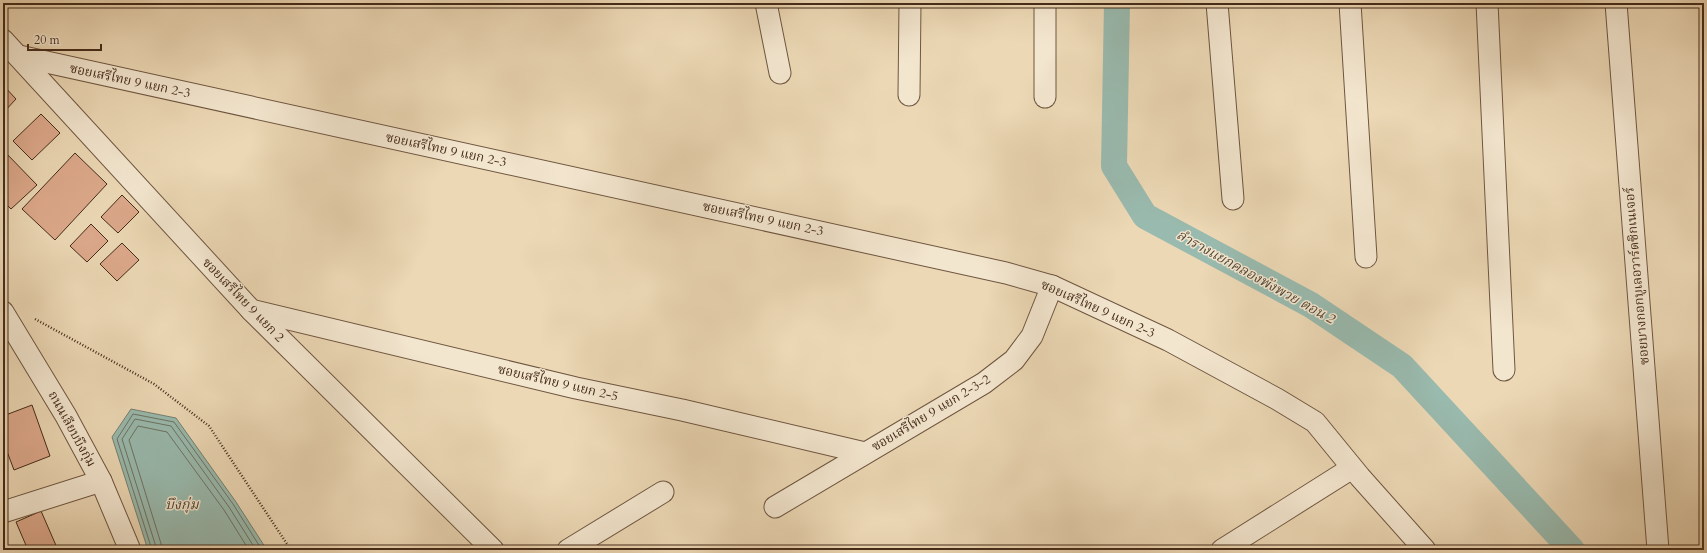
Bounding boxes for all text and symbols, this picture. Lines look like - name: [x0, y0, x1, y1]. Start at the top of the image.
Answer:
- scale bar: [28, 26, 101, 52]
- text: 20 m: [34, 32, 61, 48]
- street label: ซอยเสรีไทย 9 แยก 2-3: [68, 59, 192, 103]
- street label: ซอยเสรีไทย 9 แยก 2-3: [384, 128, 508, 172]
- street label: ซอยบางกอกบูเลอวาร์ดซิกเนเจอร์: [1620, 186, 1654, 366]
- street label: ซอยเสรีไทย 9 แยก 2-3: [701, 197, 825, 241]
- water label: ลำรางแยกคลองพังพวย ตอน 2: [1173, 225, 1339, 329]
- street label: ซอยเสรีไทย 9 แยก 2: [198, 254, 288, 346]
- street label: ซอยเสรีไทย 9 แยก 2-3: [1038, 276, 1158, 342]
- street label: ซอยเสรีไทย 9 แยก 2-5: [496, 360, 620, 406]
- street label: ซอยเสรีไทย 9 แยก 2-3-2: [868, 370, 994, 456]
- street label: ถนนเลียบบึงกุ่ม: [44, 388, 100, 470]
- water label: บึงกุ่ม: [165, 495, 200, 514]

